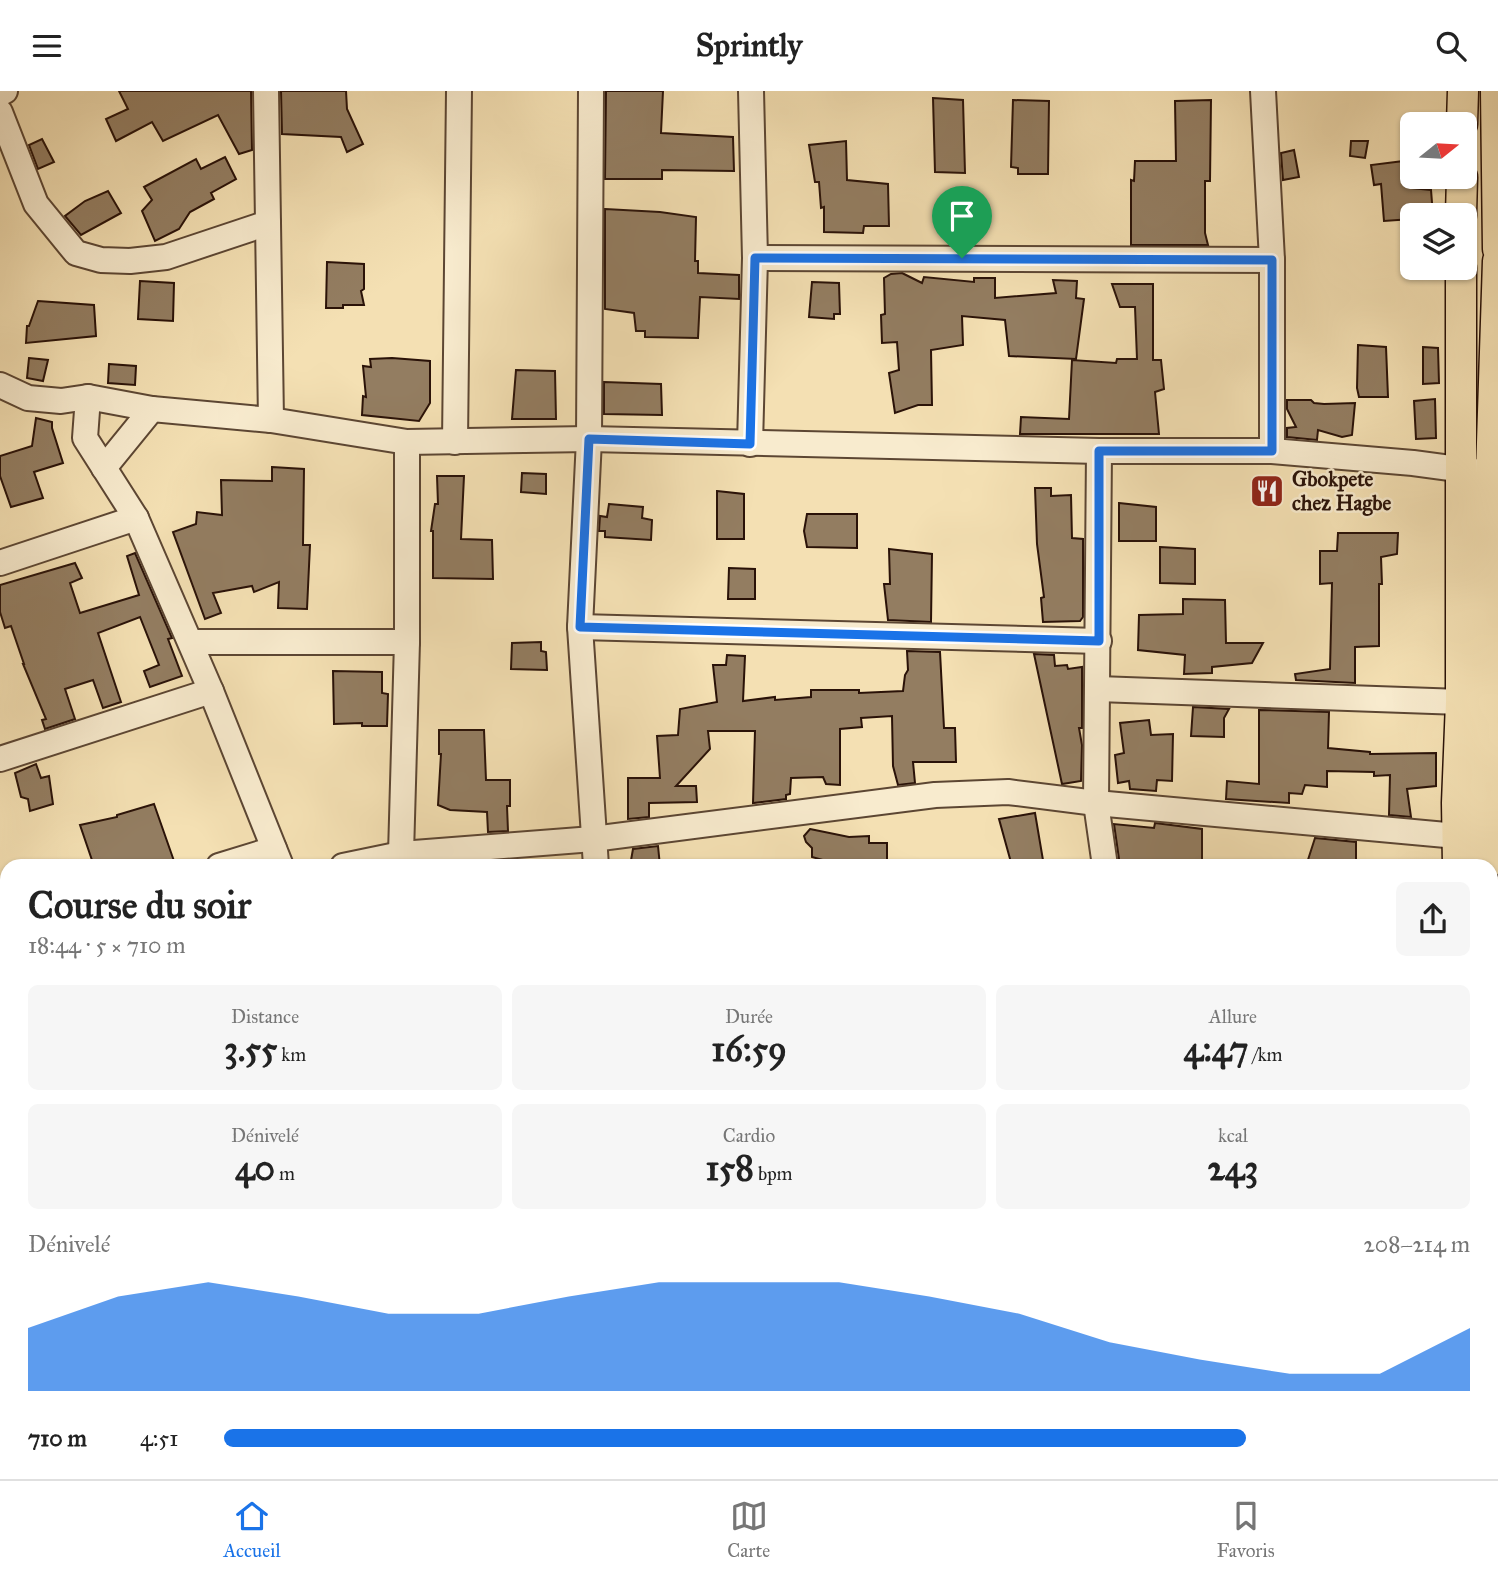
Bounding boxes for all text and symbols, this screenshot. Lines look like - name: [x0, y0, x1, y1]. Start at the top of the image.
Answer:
- text: Sprintly: [696, 26, 802, 65]
- icon: menu: [28, 27, 66, 65]
- icon: search: [1432, 27, 1470, 65]
- north arrow: [1400, 112, 1477, 189]
- map controls: [1400, 112, 1477, 280]
- pin: [932, 186, 992, 258]
- icon: arrive: [943, 197, 981, 235]
- button: layers: [1400, 203, 1477, 280]
- place label: Gbokpete chez Hagbe: [1292, 466, 1391, 516]
- restaurant icon: Gbokpete chez Hagbe: [1248, 472, 1286, 510]
- text: Course du soir: [28, 882, 251, 928]
- button: share: [1396, 882, 1470, 956]
- text: 18:44 · 5 × 710 m: [28, 931, 186, 959]
- text: Distance: [231, 1005, 299, 1028]
- text: Durée: [725, 1005, 773, 1028]
- text: Allure: [1209, 1005, 1257, 1028]
- text: 3.55: [224, 1028, 277, 1071]
- text: 16:59: [711, 1028, 787, 1071]
- text: 4:47: [1184, 1028, 1248, 1071]
- text: km: [277, 1043, 306, 1066]
- text: /km: [1248, 1043, 1282, 1066]
- text: Dénivelé: [231, 1124, 299, 1147]
- text: Cardio: [723, 1124, 775, 1147]
- text: kcal: [1218, 1124, 1248, 1147]
- text: 40: [235, 1147, 275, 1190]
- text: 158: [705, 1147, 754, 1190]
- text: 243: [1208, 1147, 1258, 1190]
- text: m: [275, 1162, 295, 1185]
- text: bpm: [754, 1162, 793, 1185]
- text: Dénivelé: [28, 1230, 110, 1258]
- text: 208–214 m: [1363, 1230, 1470, 1258]
- text: 710 m: [28, 1424, 87, 1452]
- text: 4:51: [140, 1424, 178, 1452]
- tab: Accueil: [223, 1497, 281, 1562]
- tab: Carte: [727, 1497, 770, 1562]
- tab: Favoris: [1217, 1497, 1275, 1562]

